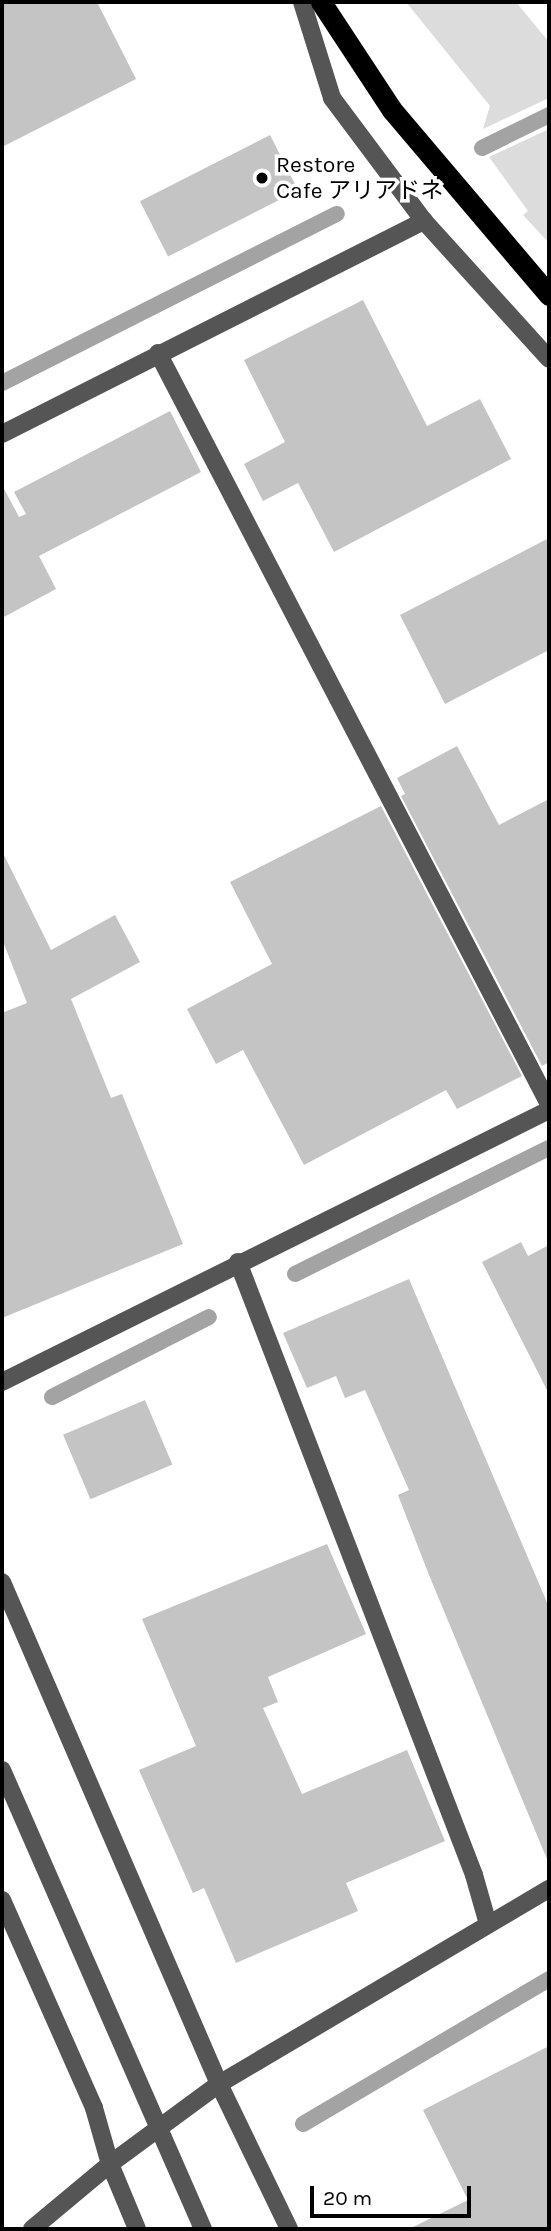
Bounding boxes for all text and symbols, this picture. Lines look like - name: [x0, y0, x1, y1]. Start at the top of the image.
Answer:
- place label: Restore Cafe アリアドネ: [276, 151, 443, 205]
- marker: Restore Cafe アリアドネ: [254, 170, 270, 186]
- scale bar: [313, 2172, 474, 2216]
- text: 20 m: [323, 2186, 372, 2210]

